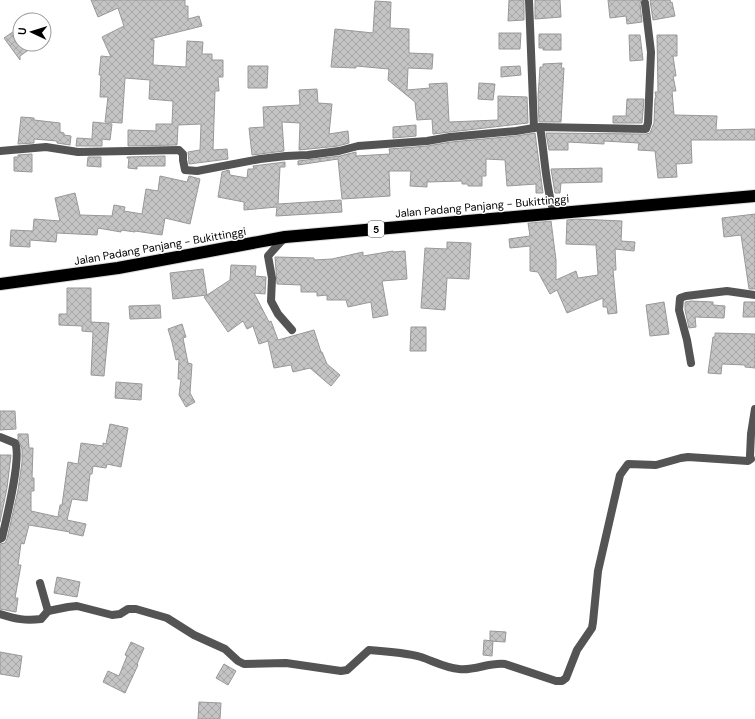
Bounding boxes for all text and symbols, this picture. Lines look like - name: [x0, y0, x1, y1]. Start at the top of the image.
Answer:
- north arrow: [12, 12, 52, 52]
- text: U: [15, 27, 29, 36]
- street label: Jalan Padang Panjang - Bukittinggi: [394, 191, 570, 221]
- road number: 5: [368, 221, 384, 237]
- street label: Jalan Padang Panjang - Bukittinggi: [73, 224, 247, 268]

